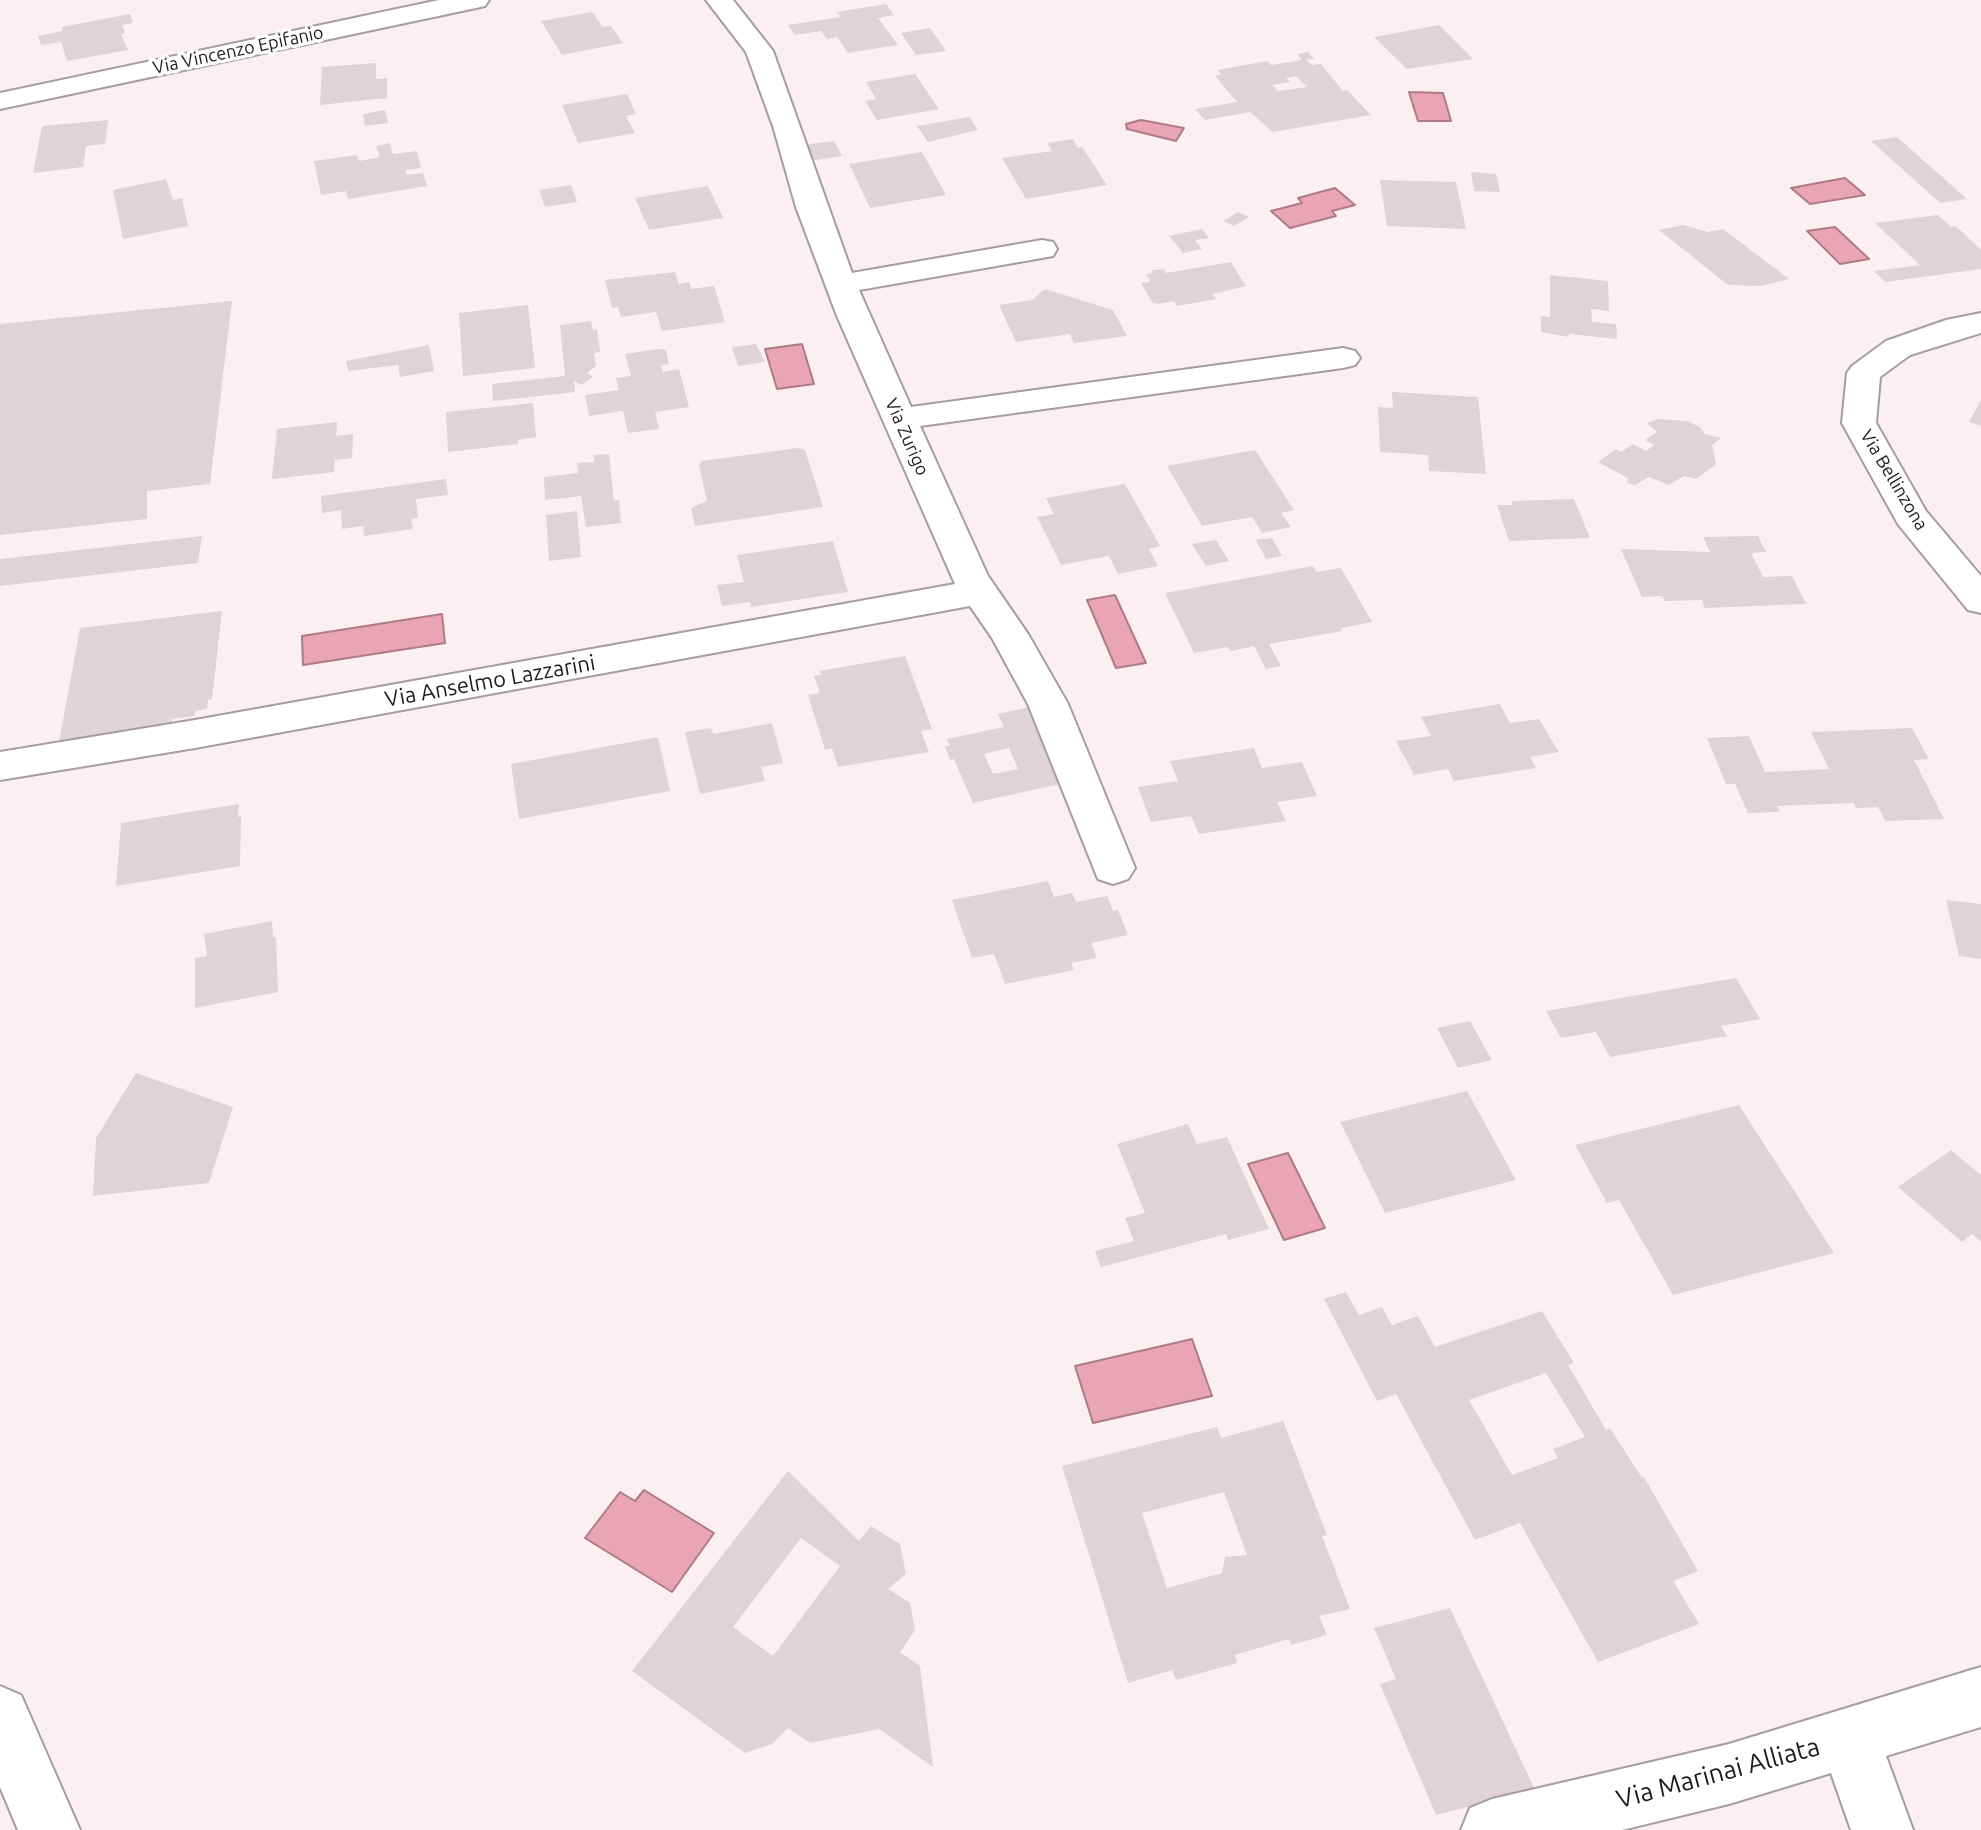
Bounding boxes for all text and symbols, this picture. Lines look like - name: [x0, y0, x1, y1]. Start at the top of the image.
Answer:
- street label: Via Vincenzo Epifanio: [151, 21, 325, 79]
- street label: Via Zurigo: [880, 395, 934, 479]
- street label: Via Bellinzona: [1856, 426, 1932, 534]
- street label: Via Anselmo Lazzarini: [383, 649, 597, 713]
- street label: Via Marinai Alliata: [1613, 1731, 1823, 1815]

